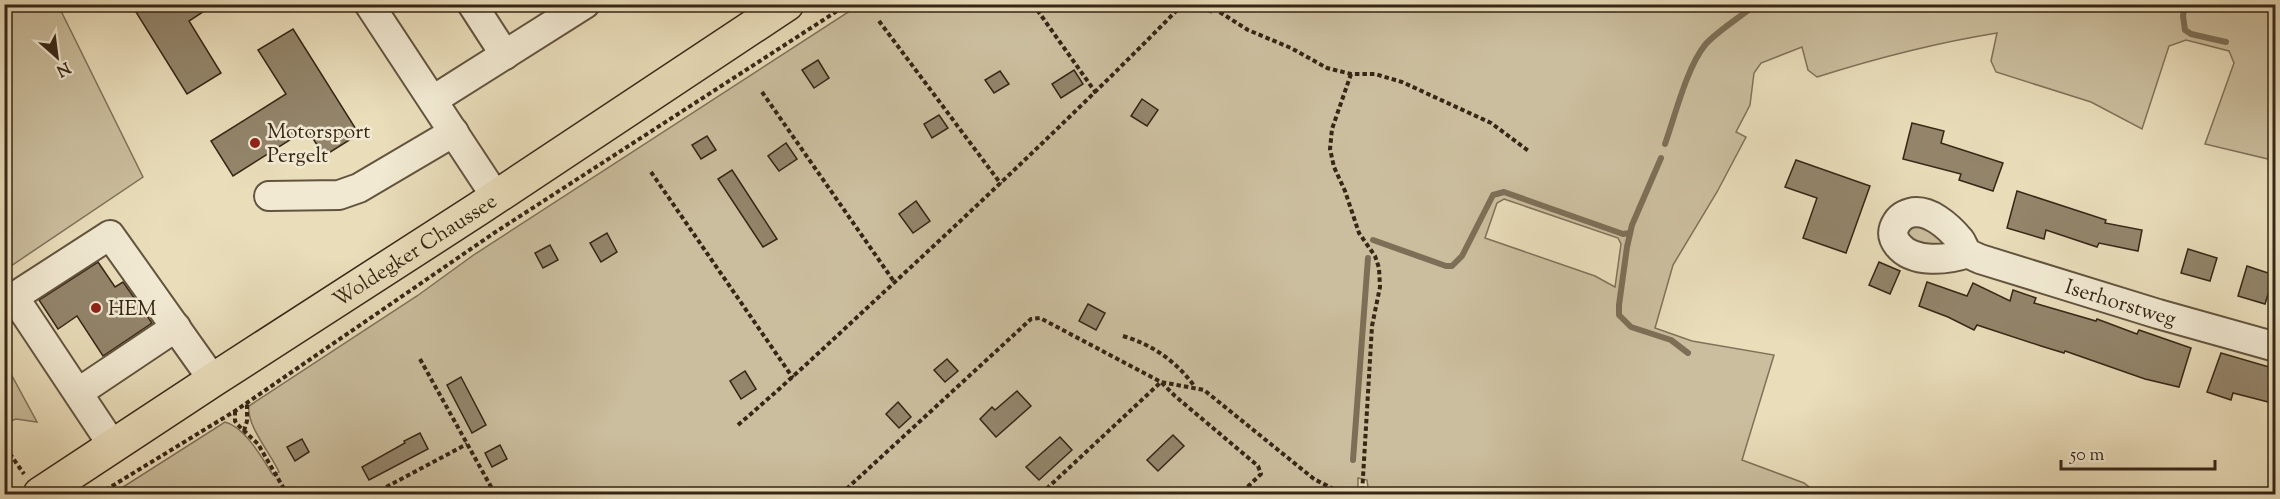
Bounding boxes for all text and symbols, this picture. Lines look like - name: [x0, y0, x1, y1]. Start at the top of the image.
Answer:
- north arrow: [27, 27, 87, 87]
- text: N: [52, 55, 74, 81]
- place label: Motorsport Pergelt: [267, 118, 370, 172]
- marker: Motorsport Pergelt: [248, 136, 262, 150]
- street label: Woldegker Chaussee: [328, 187, 504, 316]
- street label: Iserhorstweg: [2061, 273, 2179, 335]
- place label: HEM: [108, 295, 157, 325]
- marker: HEM: [89, 301, 103, 315]
- scale bar: [2061, 433, 2216, 471]
- text: 50 m: [2069, 443, 2105, 469]

